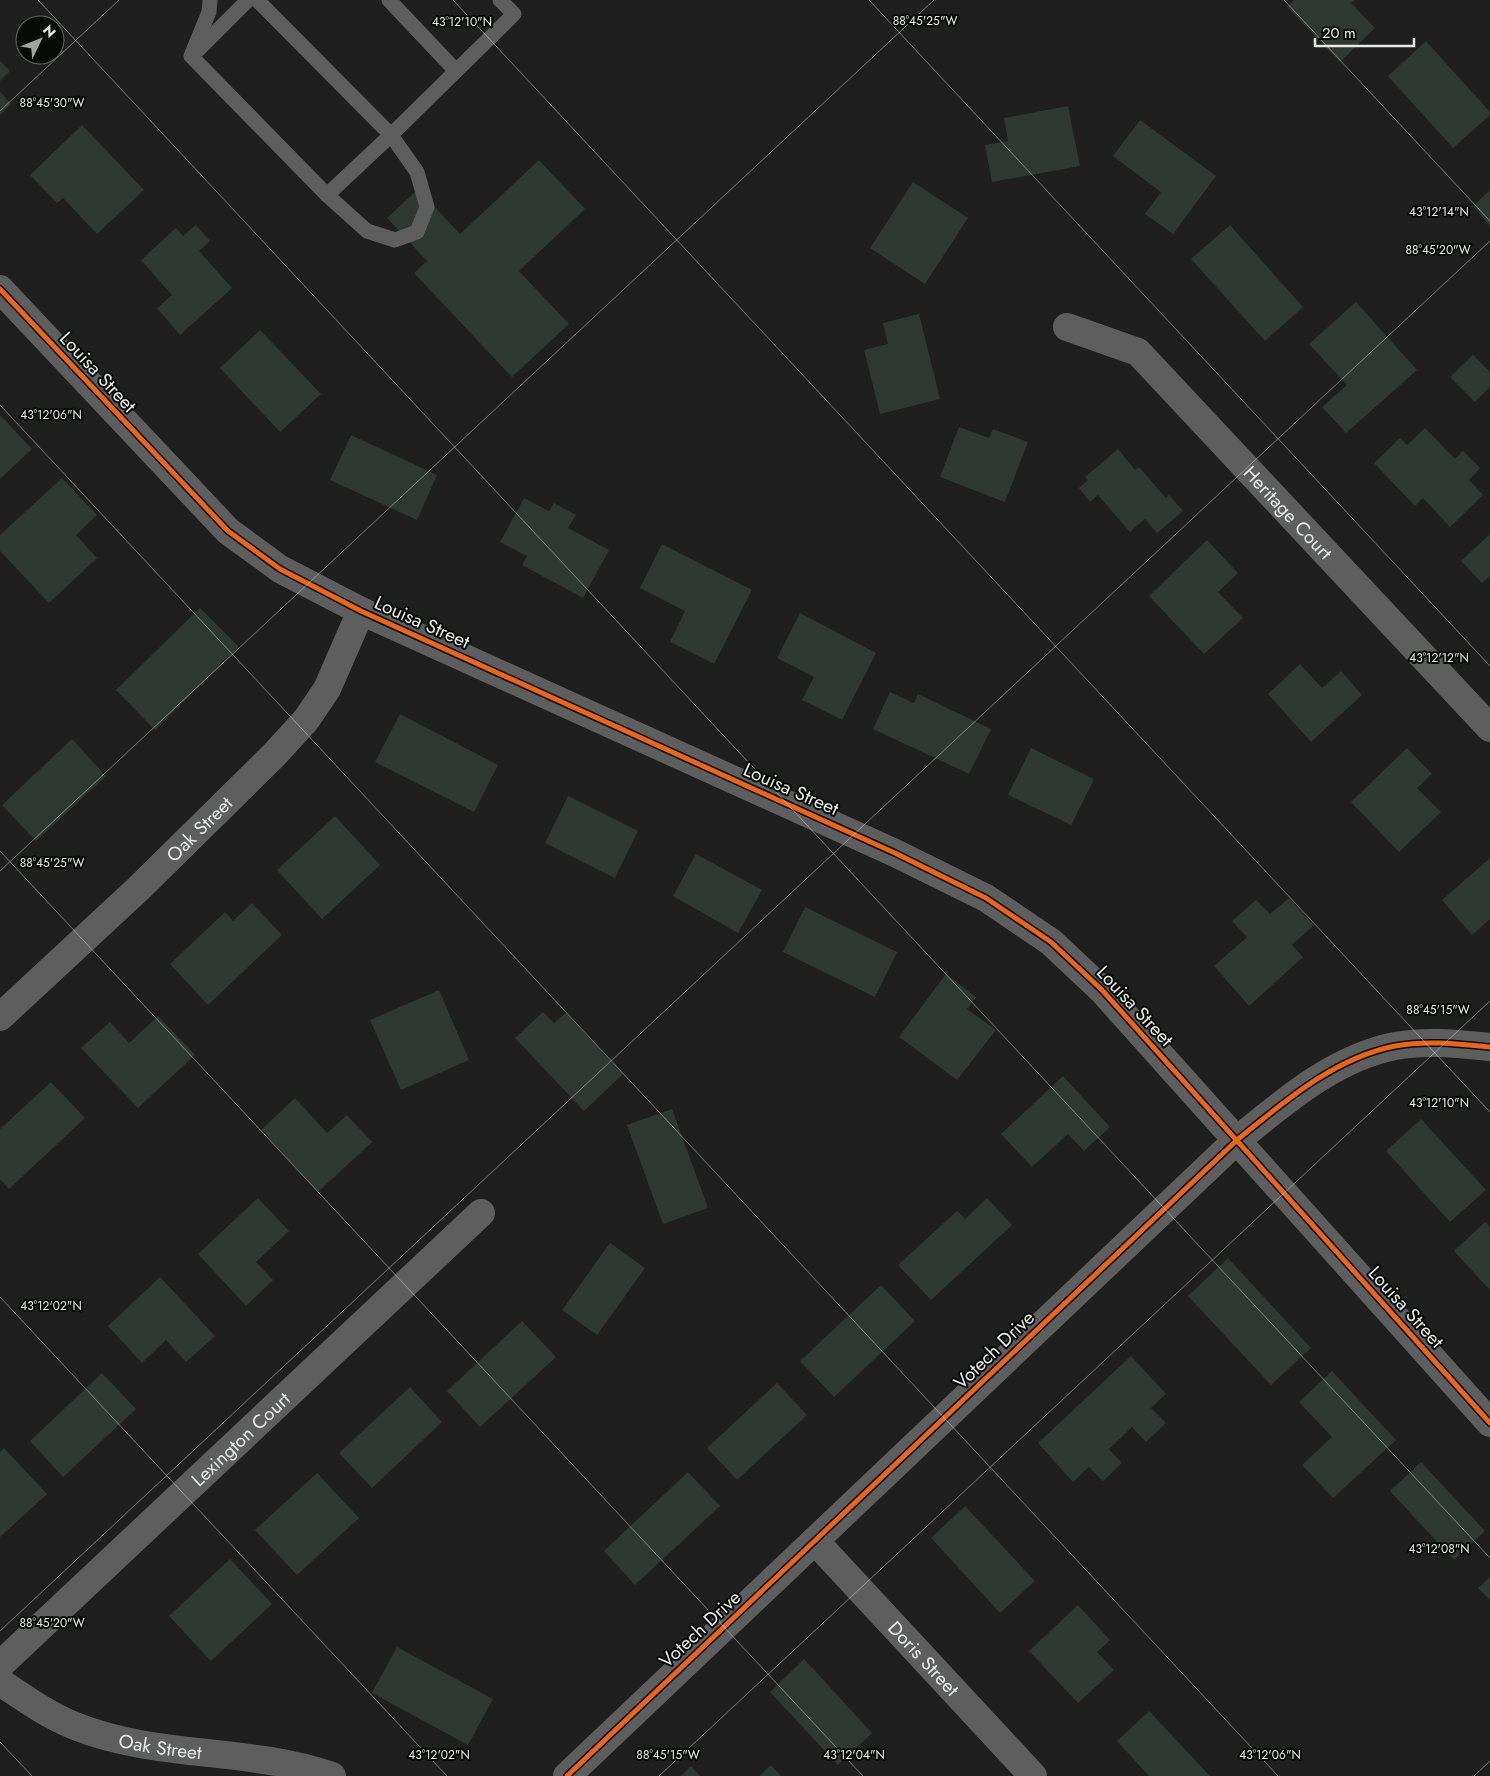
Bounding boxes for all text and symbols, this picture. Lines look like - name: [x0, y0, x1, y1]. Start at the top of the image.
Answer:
- text: 88°45'25"W: [893, 12, 957, 30]
- text: 43°12'10"N: [432, 13, 492, 31]
- north arrow: [15, 15, 65, 65]
- scale bar: [1315, 15, 1414, 47]
- text: N: [38, 20, 61, 42]
- text: 20 m: [1322, 22, 1356, 44]
- text: 88°45'30"W: [20, 94, 85, 112]
- text: 43°12'14"N: [1409, 203, 1469, 221]
- text: 88°45'20"W: [1405, 241, 1471, 259]
- street label: Louisa Street: [53, 326, 143, 419]
- text: 43°12'06"N: [20, 406, 82, 424]
- street label: Heritage Court: [1238, 460, 1339, 566]
- street label: Louisa Street: [370, 589, 474, 655]
- text: 43°12'12"N: [1409, 649, 1469, 667]
- street label: Louisa Street: [739, 756, 843, 822]
- street label: Oak Street: [160, 790, 239, 868]
- text: 88°45'25"W: [20, 854, 84, 872]
- street label: Louisa Street: [1090, 960, 1180, 1053]
- text: 88°45'15"W: [1406, 1001, 1470, 1019]
- text: 43°12'10"N: [1409, 1094, 1469, 1112]
- street label: Louisa Street: [1362, 1260, 1450, 1354]
- text: 43°12'02"N: [20, 1297, 82, 1315]
- street label: Votech Drive: [948, 1304, 1040, 1395]
- street label: Lexington Court: [185, 1385, 296, 1492]
- text: 43°12'08"N: [1408, 1540, 1470, 1558]
- street label: Votech Drive: [653, 1584, 747, 1674]
- text: 88°45'20"W: [19, 1614, 85, 1632]
- street label: Doris Street: [882, 1615, 966, 1702]
- street label: Oak Street: [116, 1727, 203, 1766]
- text: 43°12'02"N: [408, 1746, 470, 1764]
- text: 88°45'15"W: [636, 1746, 700, 1764]
- text: 43°12'04"N: [823, 1746, 885, 1764]
- text: 43°12'06"N: [1239, 1746, 1301, 1764]

